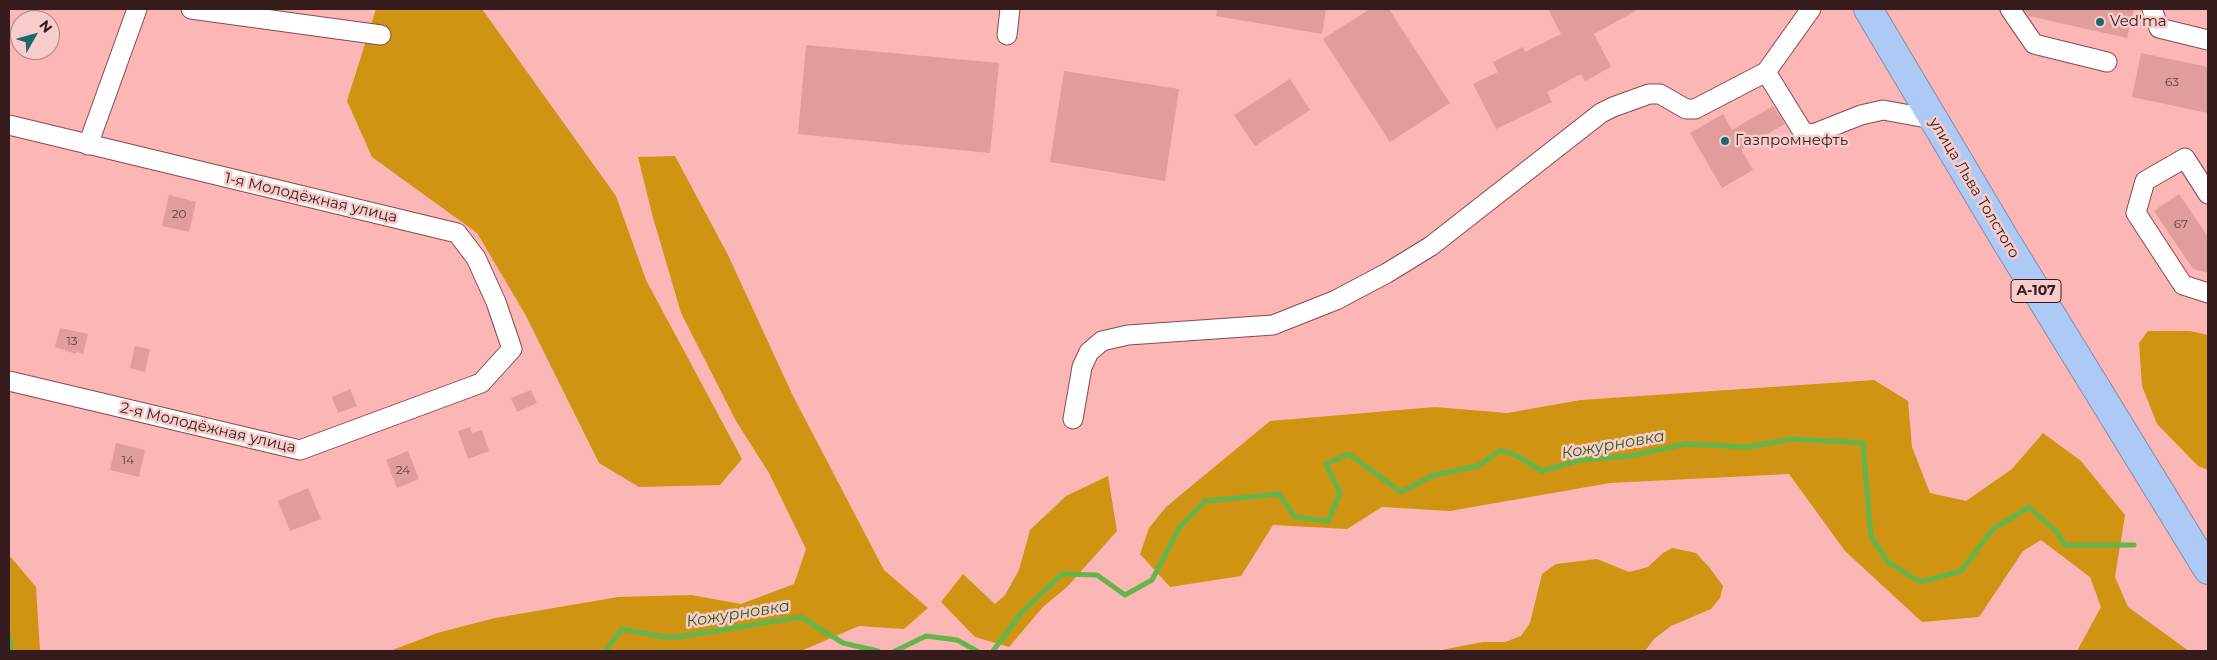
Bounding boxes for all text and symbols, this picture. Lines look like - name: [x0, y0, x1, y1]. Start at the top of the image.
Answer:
- north arrow: [10, 10, 60, 60]
- place label: Ved'ma: [2110, 13, 2167, 31]
- text: N: [35, 16, 57, 36]
- marker: Ved'ma: [2094, 16, 2106, 28]
- house number: 63: [2165, 75, 2179, 89]
- street label: улица Льва Толстого: [1925, 115, 2023, 261]
- place label: Газпромнефть: [1735, 132, 1848, 150]
- marker: Газпромнефть: [1719, 135, 1731, 147]
- street label: 1-я Молодёжная улица: [223, 169, 399, 227]
- house number: 20: [172, 207, 186, 221]
- house number: 67: [2174, 217, 2188, 231]
- road number: А-107: [2011, 280, 2061, 302]
- house number: 13: [66, 334, 78, 348]
- street label: 2-я Молодёжная улица: [118, 399, 298, 457]
- water label: Кожурновка: [1560, 426, 1666, 464]
- house number: 14: [122, 453, 134, 467]
- house number: 24: [396, 463, 410, 477]
- water label: Кожурновка: [685, 596, 791, 632]

